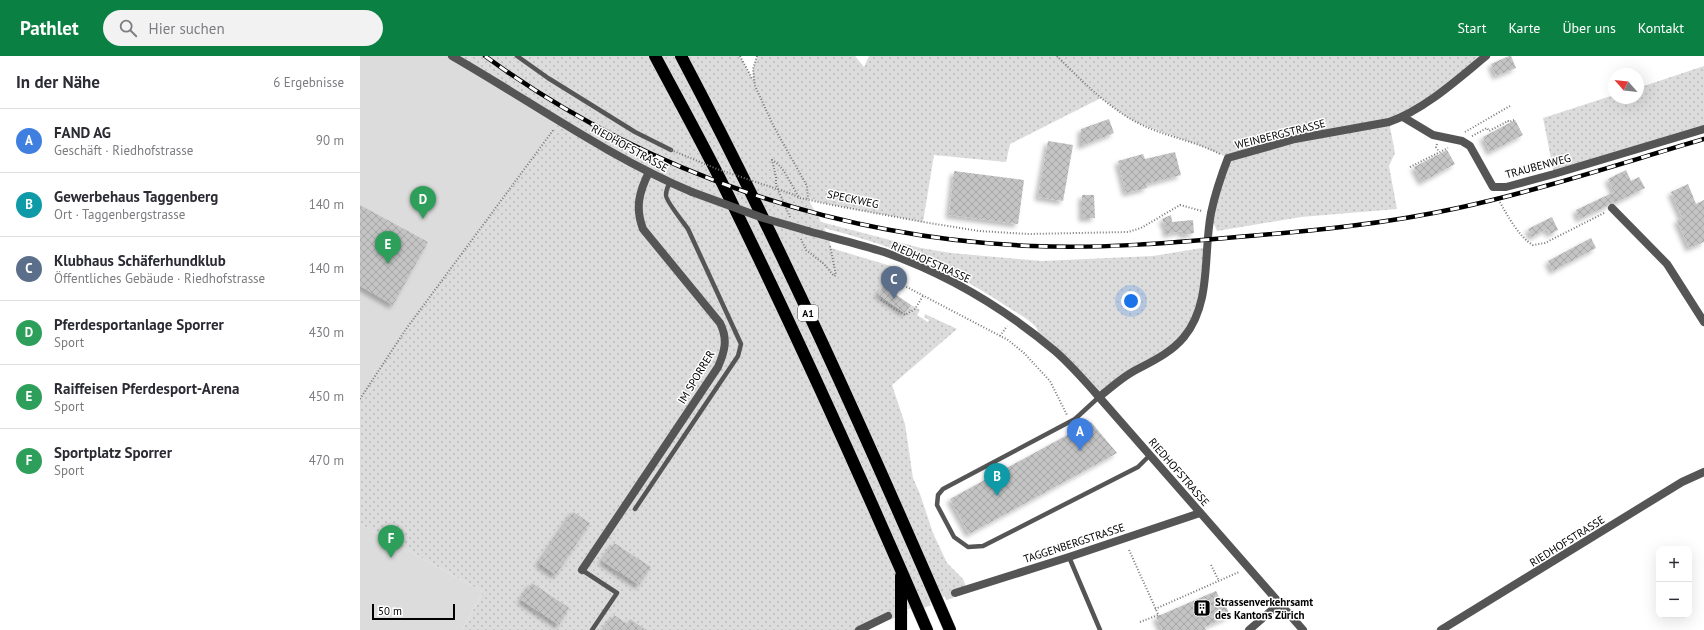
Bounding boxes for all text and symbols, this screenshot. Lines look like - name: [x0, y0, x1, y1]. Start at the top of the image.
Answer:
- search box: [103, 10, 383, 46]
- text: Pathlet: [20, 16, 79, 40]
- icon: search: [117, 17, 139, 39]
- text: Hier suchen: [149, 19, 225, 38]
- text: Start: [1457, 19, 1486, 37]
- text: Karte: [1508, 19, 1540, 37]
- text: Über uns: [1562, 19, 1616, 37]
- text: Kontakt: [1638, 19, 1684, 37]
- north arrow: [1608, 68, 1644, 104]
- text: In der Nähe: [16, 71, 100, 93]
- text: 6 Ergebnisse: [273, 74, 344, 91]
- street label: WEINBERGSTRASSE: [1233, 116, 1327, 152]
- street label: RIEDHOFSTRASSE: [589, 121, 671, 175]
- text: FAND AG: [54, 123, 111, 142]
- text: A: [25, 132, 33, 149]
- text: 90 m: [316, 132, 344, 149]
- text: Geschäft · Riedhofstrasse: [54, 142, 193, 159]
- street label: TRAUBENWEG: [1504, 150, 1573, 181]
- pin: D: [410, 186, 436, 219]
- text: Gewerbehaus Taggenberg: [54, 187, 218, 206]
- street label: SPECKWEG: [826, 187, 880, 211]
- text: B: [25, 196, 33, 213]
- text: 140 m: [309, 196, 344, 213]
- text: Ort · Taggenbergstrasse: [54, 206, 185, 223]
- pin: E: [375, 231, 401, 264]
- street label: RIEDHOFSTRASSE: [889, 238, 973, 286]
- text: Klubhaus Schäferhundklub: [54, 251, 226, 270]
- text: C: [25, 260, 33, 277]
- text: 140 m: [309, 260, 344, 277]
- pin: C: [881, 266, 907, 299]
- text: Öffentliches Gebäude · Riedhofstrasse: [54, 270, 265, 287]
- your location: [1121, 291, 1141, 311]
- road number: A1: [798, 305, 818, 321]
- text: Pferdesportanlage Sporrer: [54, 315, 224, 334]
- text: D: [25, 324, 33, 341]
- text: 430 m: [309, 324, 344, 341]
- text: Sport: [54, 334, 84, 351]
- street label: IM SPORRER: [675, 347, 718, 406]
- text: Raiffeisen Pferdesport-Arena: [54, 379, 239, 398]
- text: E: [26, 388, 32, 405]
- text: 450 m: [309, 388, 344, 405]
- text: Sport: [54, 398, 84, 415]
- pin: A: [1067, 418, 1093, 451]
- street label: RIEDHOFSTRASSE: [1146, 435, 1212, 509]
- text: Sportplatz Sporrer: [54, 443, 172, 462]
- text: F: [26, 452, 32, 469]
- text: 470 m: [309, 452, 344, 469]
- text: Sport: [54, 462, 84, 479]
- pin: B: [984, 463, 1010, 496]
- street label: RIEDHOFSTRASSE: [1527, 512, 1607, 570]
- street label: TAGGENBERGSTRASSE: [1022, 520, 1126, 566]
- pin: F: [378, 525, 404, 558]
- map controls: [1656, 546, 1692, 618]
- button: +: [1656, 546, 1692, 582]
- button: −: [1656, 582, 1692, 618]
- place label: Strassenverkehrsamt des Kantons Zürich: [1215, 595, 1313, 622]
- building icon: Strassenverkehrsamt des Kantons Zürich: [1192, 598, 1212, 618]
- scale bar: [372, 602, 455, 621]
- text: 50 m: [378, 604, 402, 618]

